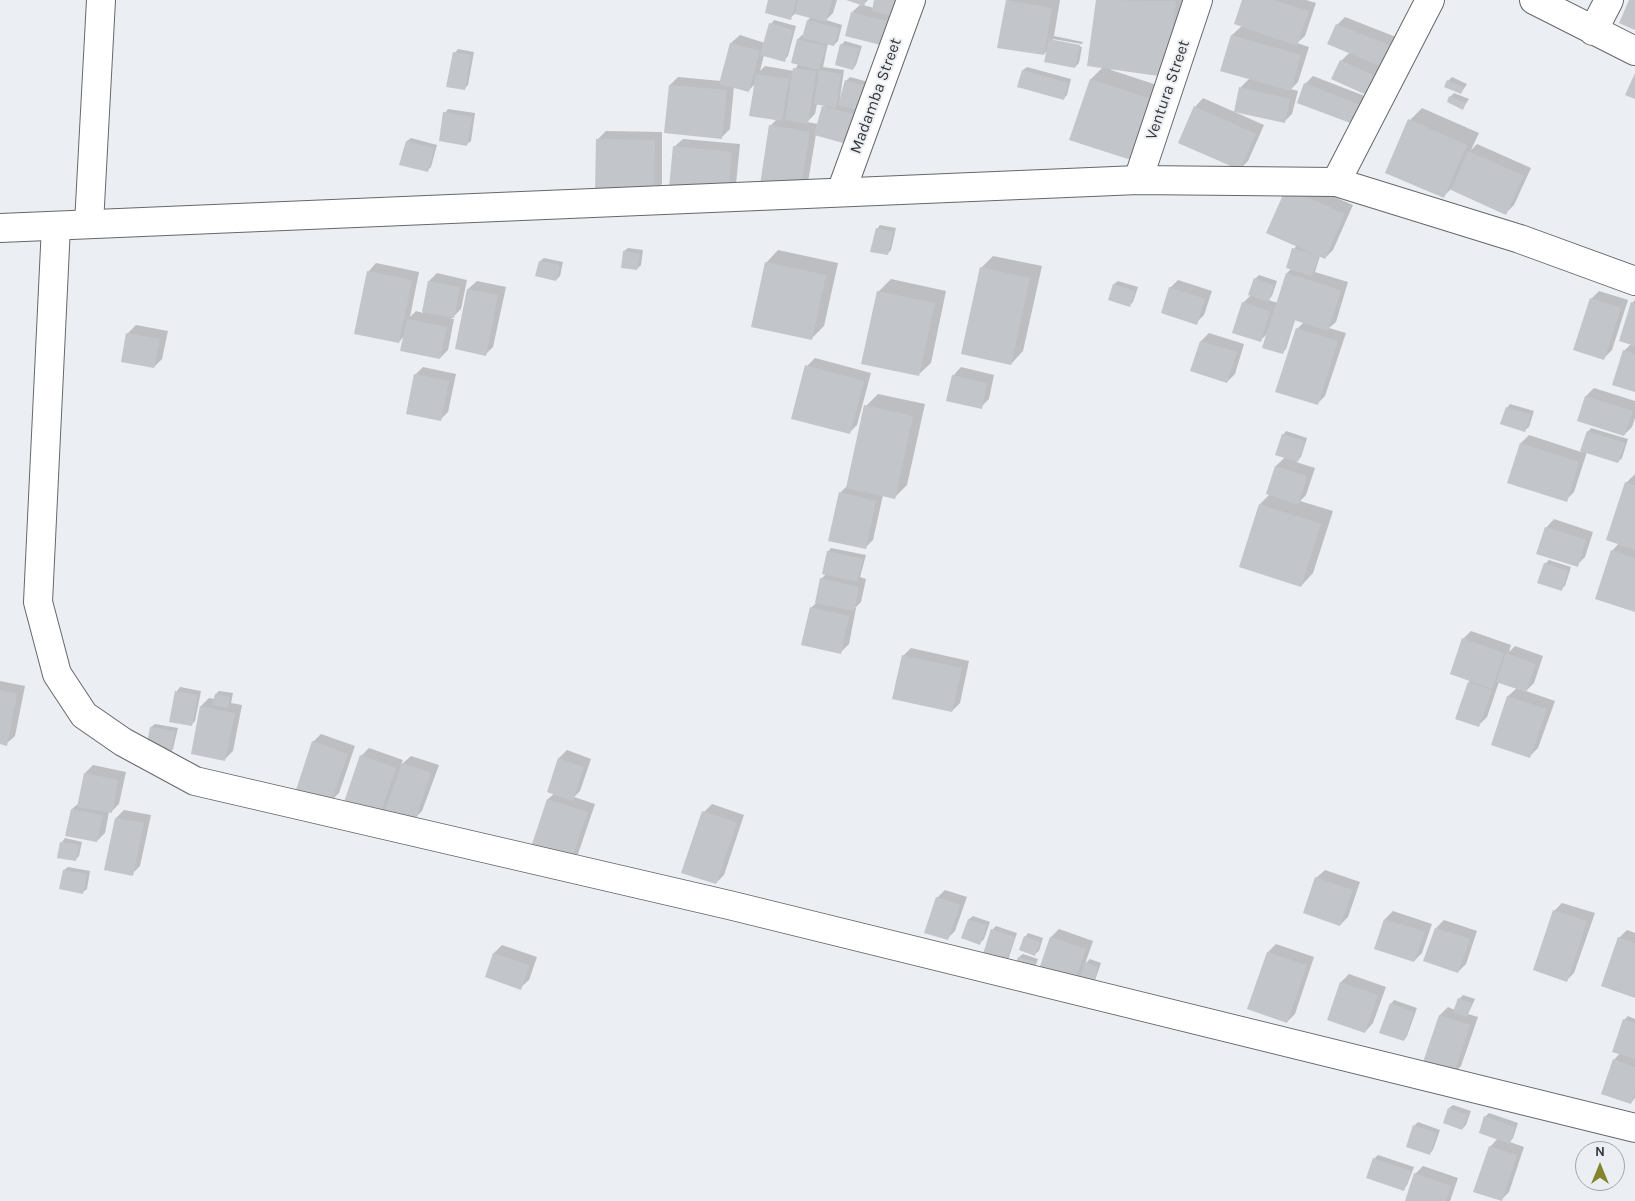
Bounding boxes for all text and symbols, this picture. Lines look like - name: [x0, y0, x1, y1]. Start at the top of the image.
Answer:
- street label: Madamba Street: [846, 36, 906, 156]
- street label: Ventura Street: [1142, 38, 1194, 142]
- north arrow: [1575, 1141, 1625, 1191]
- text: N: [1595, 1143, 1605, 1160]

